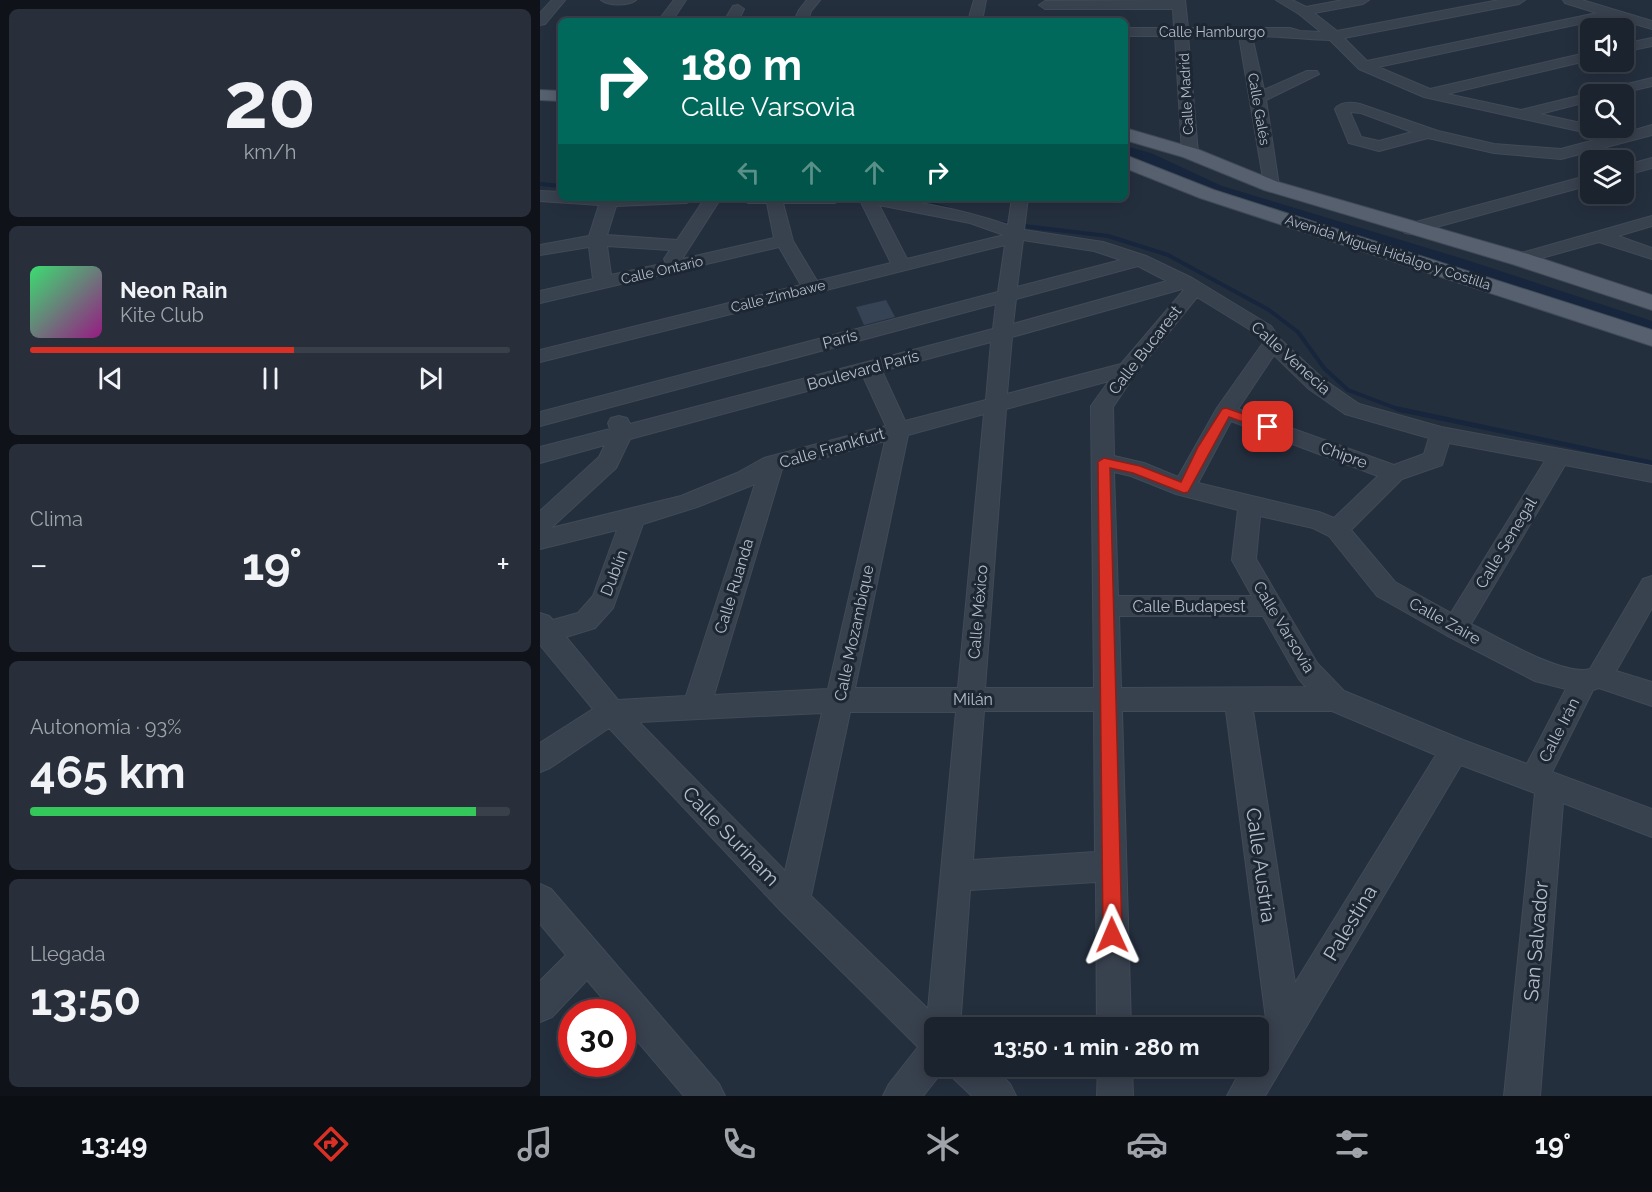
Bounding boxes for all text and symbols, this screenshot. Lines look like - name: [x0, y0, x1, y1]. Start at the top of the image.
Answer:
- map controls: [1580, 18, 1634, 204]
- button: sound: [1580, 18, 1634, 72]
- street label: Calle Hamburgo: [1159, 24, 1265, 40]
- text: 180 m: [681, 41, 802, 90]
- icon: right: [582, 42, 660, 120]
- street label: Calle Madrid: [1176, 53, 1196, 135]
- text: 20: [224, 55, 316, 146]
- street label: Calle Galés: [1245, 72, 1273, 147]
- button: search: [1580, 84, 1634, 138]
- text: Calle Varsovia: [681, 91, 855, 122]
- text: km/h: [244, 140, 296, 164]
- button: layers: [1580, 150, 1634, 204]
- icon: left: [732, 156, 765, 189]
- icon: ahead: [795, 156, 828, 189]
- icon: ahead: [858, 156, 891, 189]
- icon: right: [921, 156, 954, 189]
- street label: Avenida Miguel Hidalgo y Costilla: [1283, 211, 1493, 293]
- street label: Calle Ontario: [619, 253, 705, 287]
- text: Neon Rain: [120, 277, 228, 303]
- street label: Calle Zimbawe: [729, 277, 827, 315]
- street label: Calle Bucarest: [1104, 301, 1186, 398]
- text: Kite Club: [120, 303, 204, 327]
- street label: Calle Venecia: [1247, 317, 1335, 399]
- street label: París: [820, 325, 860, 353]
- street label: Boulevard París: [805, 346, 921, 394]
- icon: previous: [94, 362, 127, 395]
- icon: pause: [254, 362, 287, 395]
- icon: next: [414, 362, 447, 395]
- pin: [1242, 401, 1293, 452]
- icon: arrive: [1251, 410, 1284, 443]
- street label: Calle Frankfurt: [777, 424, 887, 472]
- street label: Chipre: [1318, 438, 1370, 472]
- street label: Calle Senegal: [1471, 494, 1541, 592]
- text: Clima: [30, 507, 83, 531]
- street label: Calle Ruanda: [711, 536, 757, 636]
- text: 19°: [242, 538, 302, 591]
- text: −: [30, 545, 48, 584]
- text: +: [496, 545, 510, 584]
- street label: Dublín: [597, 547, 631, 599]
- street label: Calle Mozambique: [830, 563, 878, 703]
- street label: Calle México: [964, 564, 992, 660]
- street label: Calle Varsovia: [1249, 578, 1319, 676]
- street label: Calle Zaire: [1406, 594, 1484, 648]
- street label: Calle Budapest: [1132, 597, 1246, 616]
- street label: Milán: [953, 690, 993, 709]
- street label: Calle Irán: [1535, 695, 1583, 765]
- text: Autonomía · 93%: [30, 715, 181, 739]
- text: 465 km: [30, 746, 186, 799]
- street label: Calle Surinam: [678, 781, 784, 891]
- street label: Calle Austria: [1241, 806, 1281, 924]
- street label: San Salvador: [1519, 880, 1553, 1002]
- street label: Palestina: [1318, 881, 1382, 965]
- position arrow: [1080, 903, 1144, 967]
- text: Llegada: [30, 942, 105, 966]
- text: 13:50: [30, 973, 141, 1026]
- speed limit sign: 30: [558, 999, 636, 1077]
- text: 13:50 · 1 min · 280 m: [994, 1034, 1199, 1060]
- icon: directions: [310, 1123, 352, 1165]
- icon: music: [514, 1123, 556, 1165]
- icon: phone: [718, 1123, 760, 1165]
- icon: climate: [922, 1123, 964, 1165]
- icon: car: [1126, 1123, 1168, 1165]
- icon: filters: [1331, 1123, 1373, 1165]
- text: 13:49: [81, 1129, 147, 1160]
- text: 19°: [1535, 1129, 1571, 1160]

